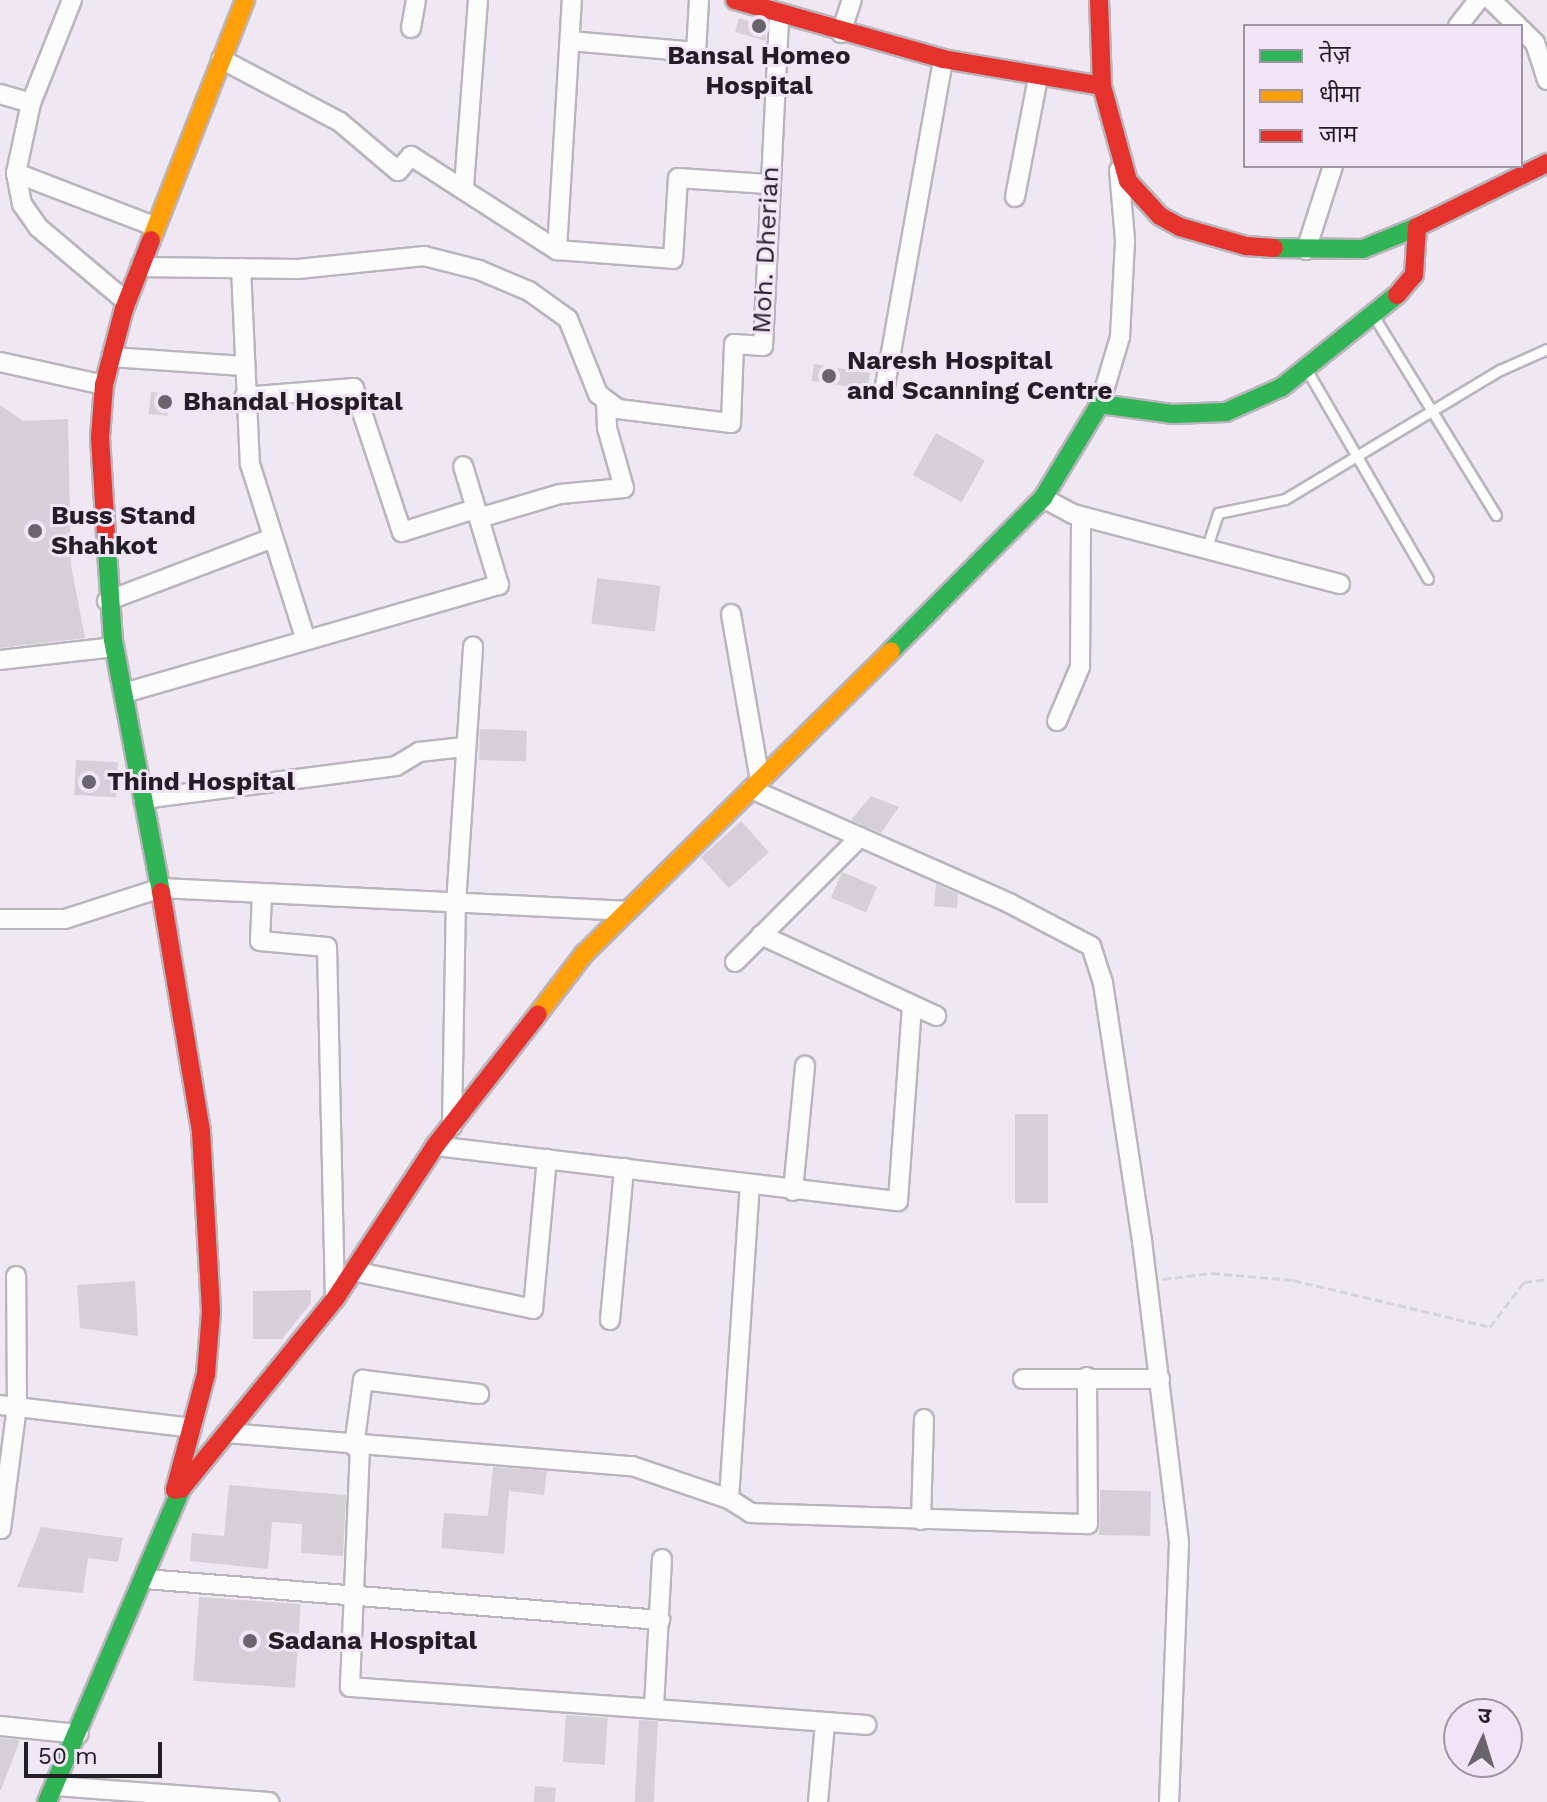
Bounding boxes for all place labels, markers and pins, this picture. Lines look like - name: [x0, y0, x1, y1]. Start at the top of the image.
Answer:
- marker: Bansal Homeo Hospital: [748, 15, 770, 37]
- place label: Bansal Homeo Hospital: [667, 40, 851, 102]
- place label: Naresh Hospital and Scanning Centre: [847, 345, 1113, 406]
- marker: Naresh Hospital and Scanning Centre: [818, 365, 840, 387]
- place label: Bhandal Hospital: [183, 386, 403, 418]
- marker: Bhandal Hospital: [154, 391, 176, 413]
- place label: Buss Stand Shahkot: [51, 500, 196, 562]
- marker: Buss Stand Shahkot: [26, 522, 44, 540]
- place label: Thind Hospital: [107, 766, 295, 798]
- marker: Thind Hospital: [78, 771, 100, 793]
- place label: Sadana Hospital: [268, 1625, 477, 1657]
- marker: Sadana Hospital: [239, 1630, 261, 1652]

